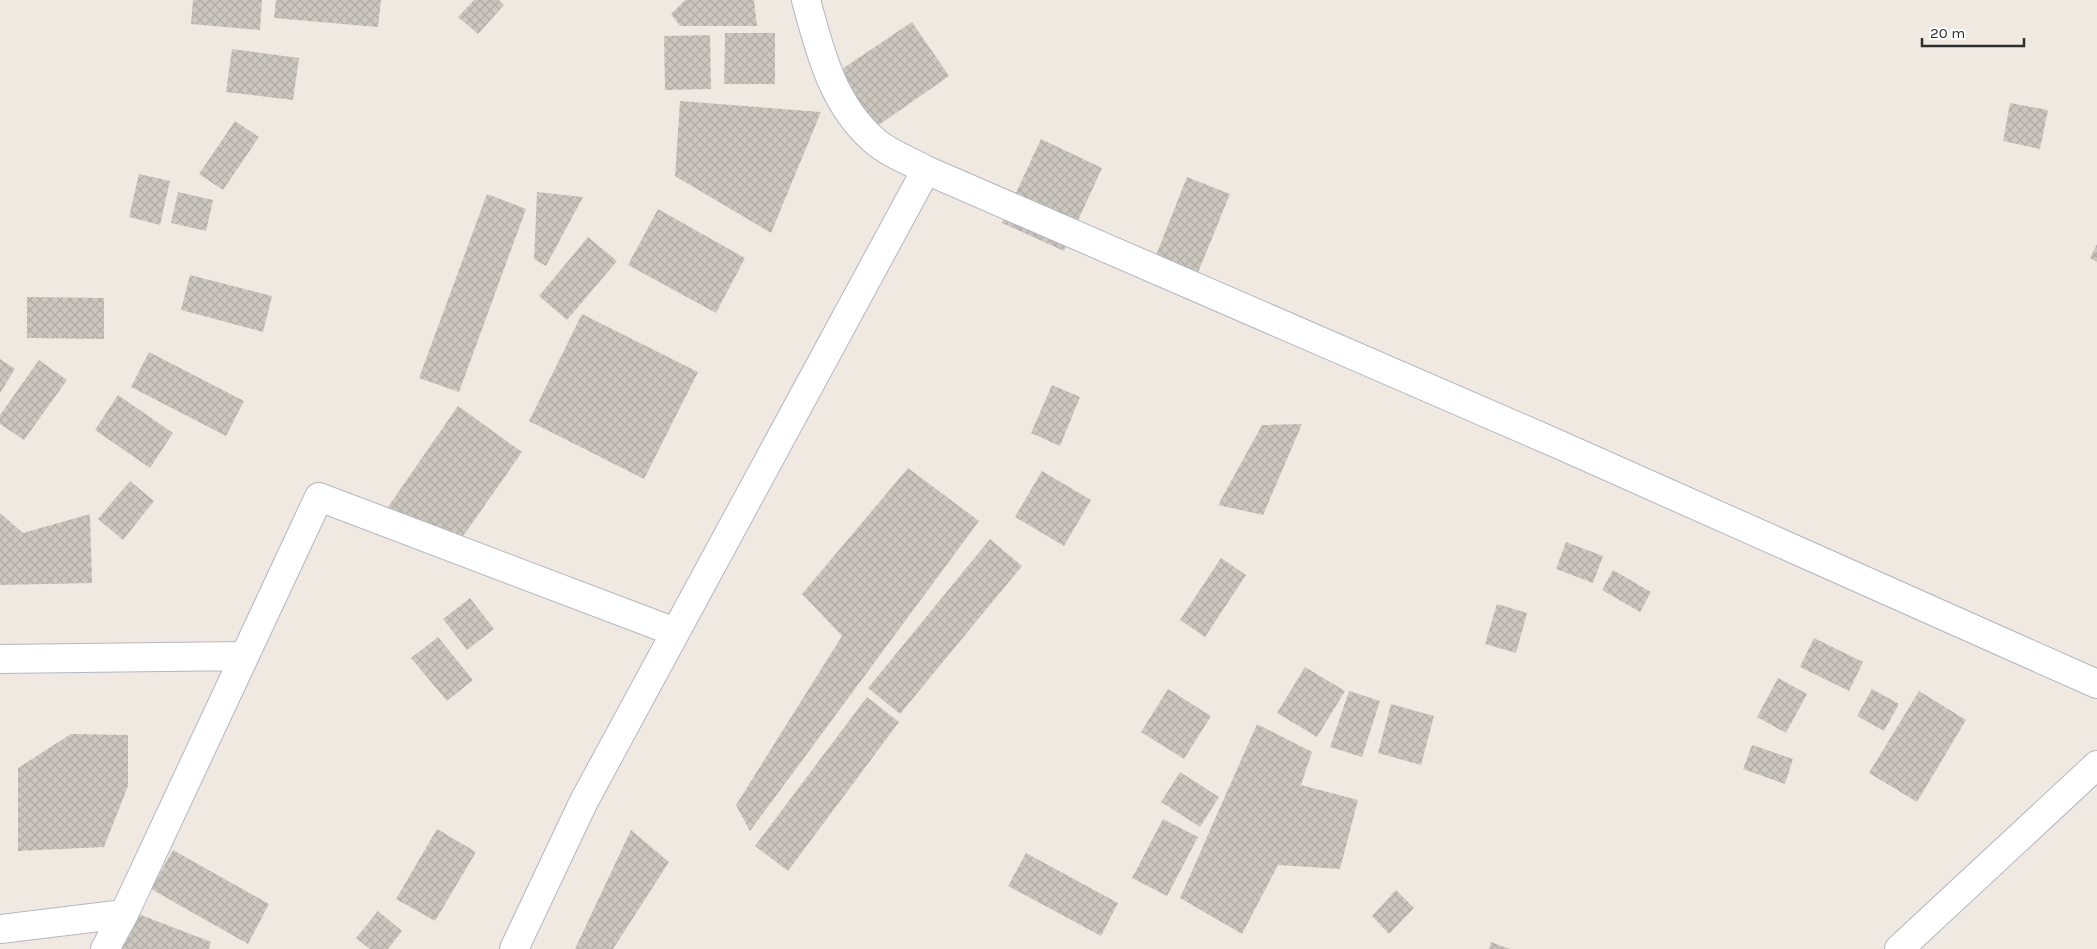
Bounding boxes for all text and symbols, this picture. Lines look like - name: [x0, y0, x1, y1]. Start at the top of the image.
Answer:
- scale bar: [1922, 15, 2024, 47]
- text: 20 m: [1930, 24, 1965, 42]

